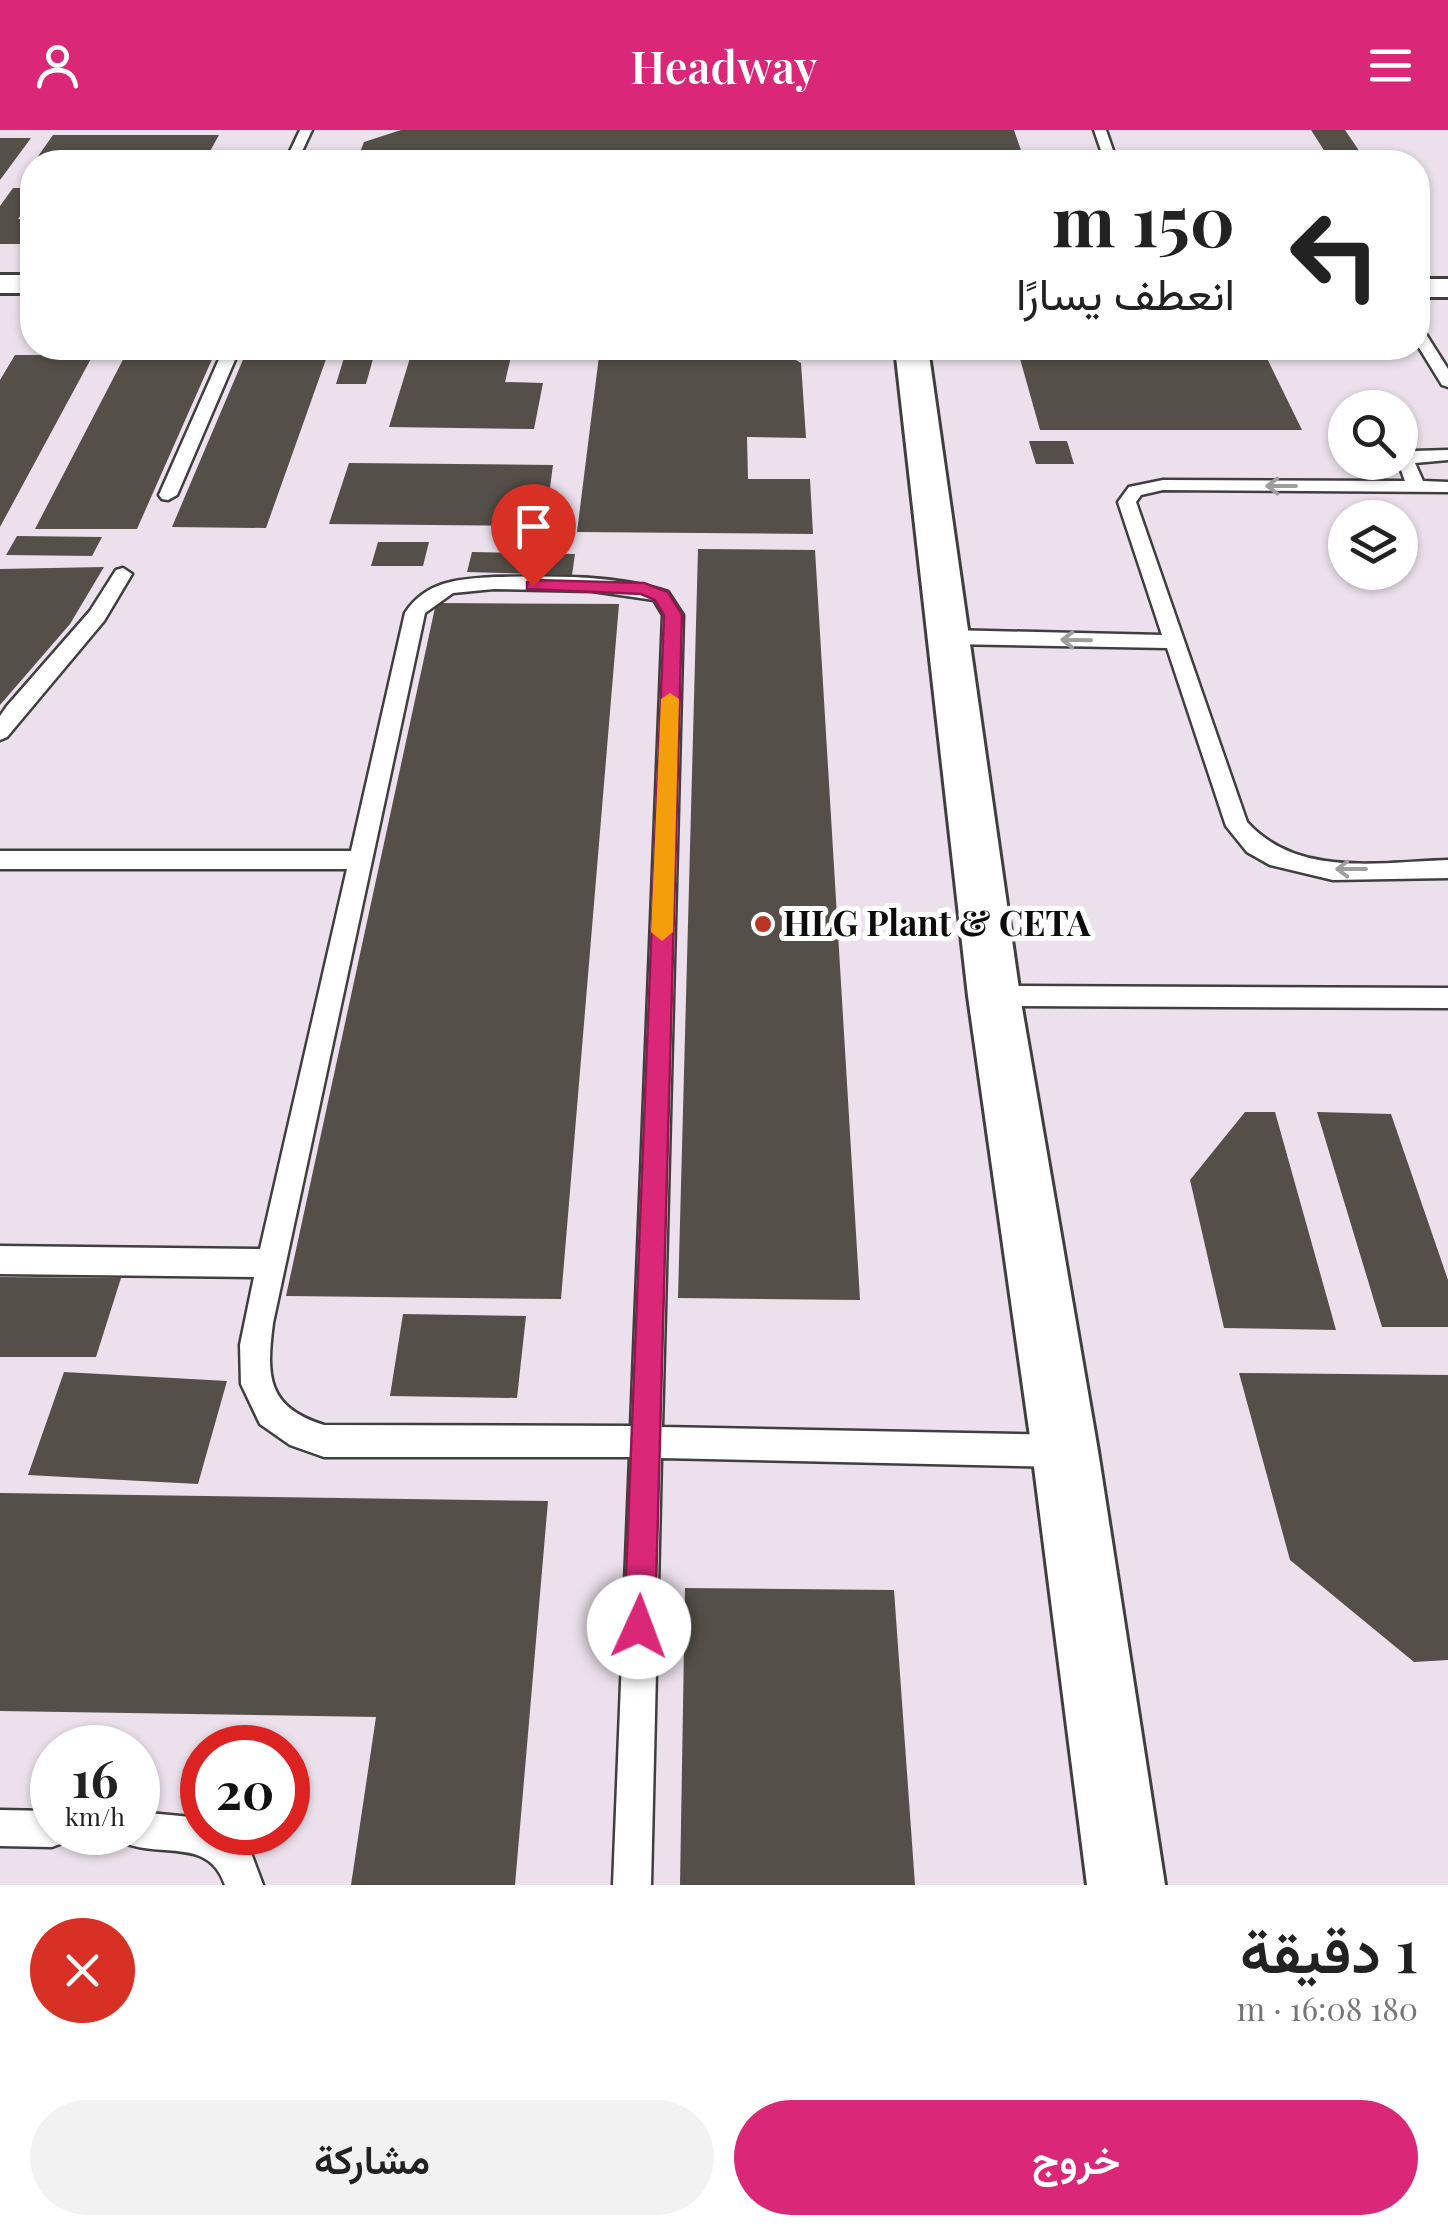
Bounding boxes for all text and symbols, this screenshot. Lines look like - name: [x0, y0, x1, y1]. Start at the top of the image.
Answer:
- text: Headway: [630, 35, 818, 95]
- icon: person: [30, 38, 85, 93]
- icon: menu: [1363, 38, 1418, 93]
- text: 150 m: [1052, 171, 1235, 265]
- icon: left: [1270, 190, 1400, 320]
- text: انعطف يسارًا: [1016, 261, 1235, 321]
- map controls: [1328, 390, 1418, 590]
- button: search: [1328, 390, 1418, 480]
- one-way arrow: [1265, 476, 1298, 496]
- pin: [491, 484, 576, 587]
- icon: arrive: [506, 499, 561, 554]
- button: layers: [1328, 500, 1418, 590]
- one-way arrow: [1061, 630, 1094, 650]
- one-way arrow: [1335, 860, 1368, 878]
- place label: HLG Plant & CETA: [783, 898, 1091, 945]
- marker: HLG Plant & CETA: [752, 913, 774, 935]
- position arrow: [587, 1575, 691, 1679]
- speed limit sign: 20: [180, 1725, 310, 1855]
- text: 16: [71, 1744, 119, 1811]
- text: km/h: [65, 1799, 125, 1832]
- text: 1 دقيقة: [1240, 1908, 1418, 1988]
- button: close: [30, 1918, 135, 2023]
- text: 180 m · 16:08: [1237, 1986, 1418, 2029]
- button: مشاركة: [30, 2100, 714, 2215]
- button: خروج: [734, 2100, 1418, 2215]

